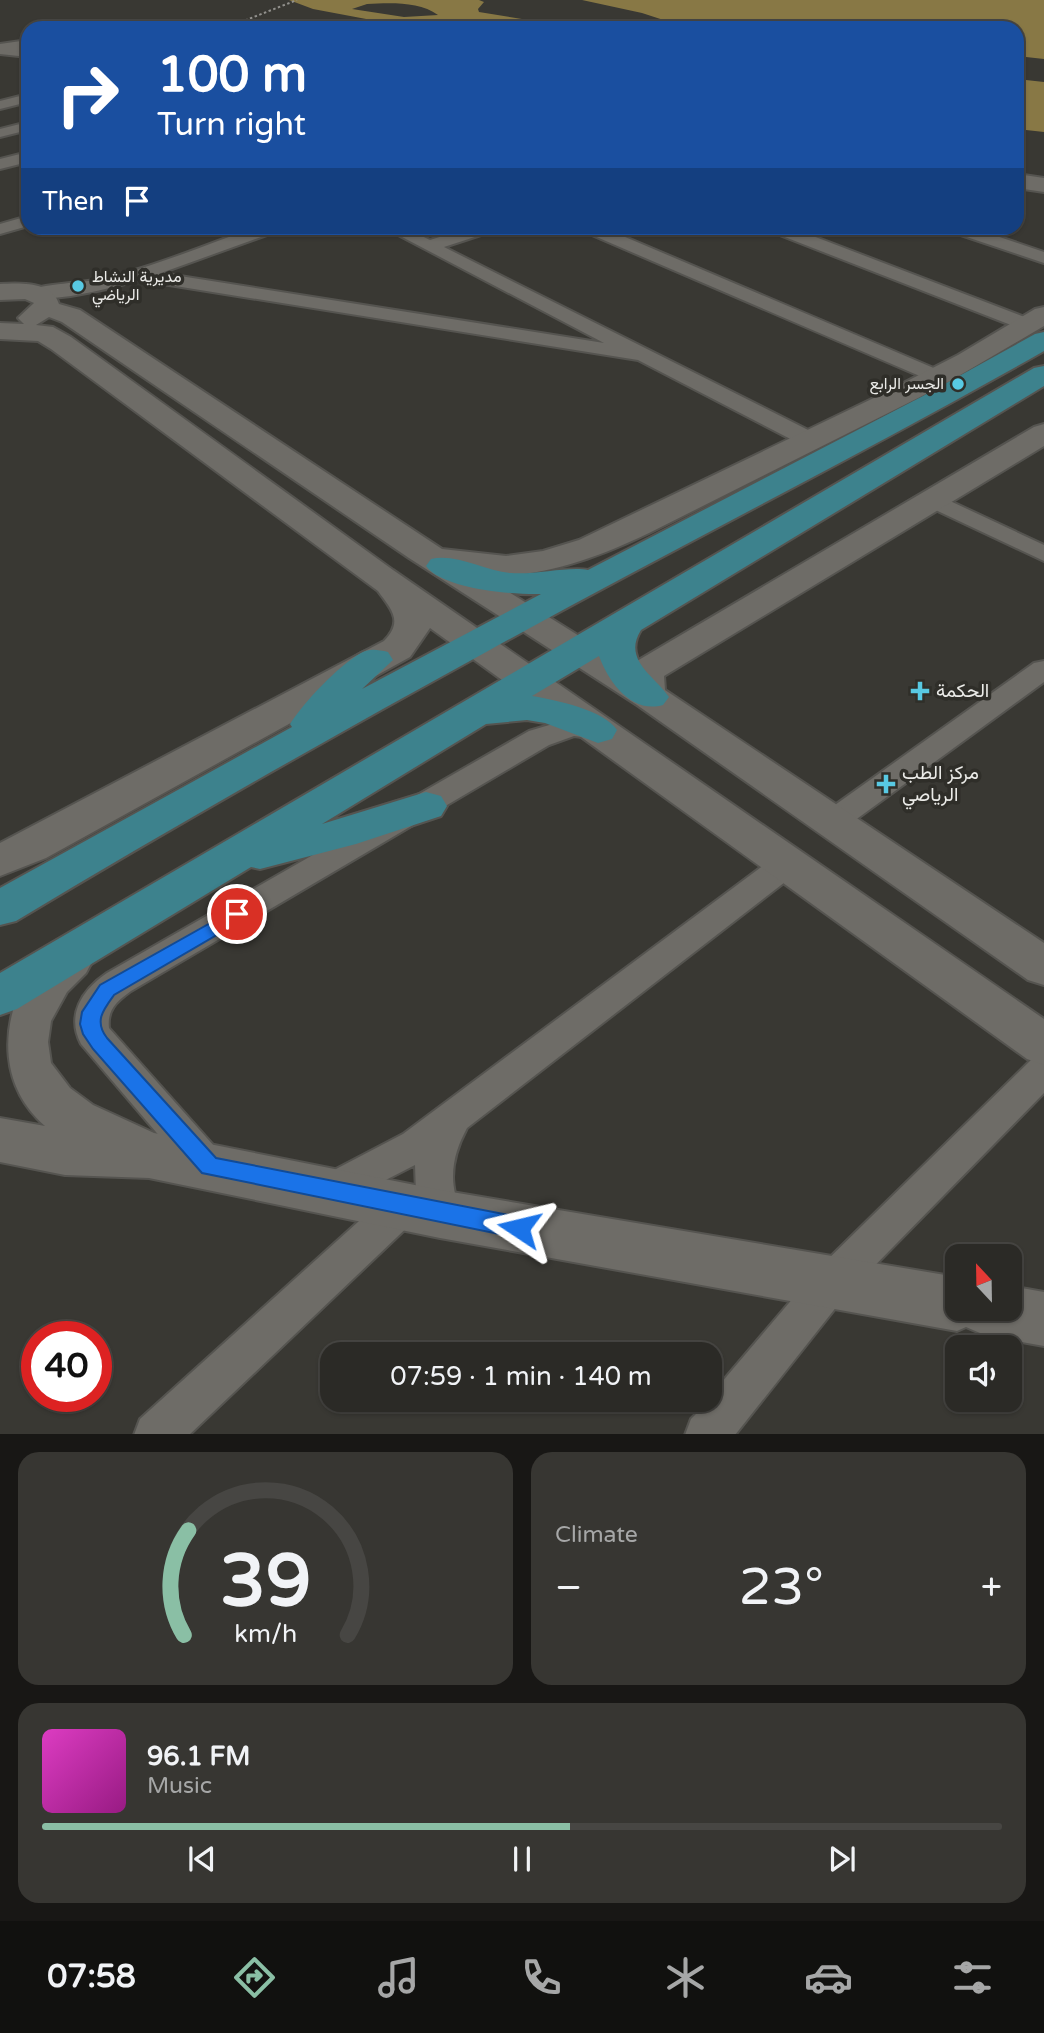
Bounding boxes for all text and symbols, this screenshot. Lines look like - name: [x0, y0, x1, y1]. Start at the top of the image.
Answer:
- text: 100 m: [157, 46, 307, 105]
- icon: right: [42, 49, 133, 140]
- text: Turn right: [157, 106, 306, 144]
- icon: arrive: [118, 182, 156, 220]
- text: Then: [42, 186, 104, 217]
- place label: مديرية النشاط الرياضي: [92, 267, 181, 308]
- marker: مديرية النشاط الرياضي: [70, 278, 86, 294]
- place label: الجسر الرابع: [869, 374, 944, 395]
- marker: الجسر الرابع: [950, 376, 966, 392]
- place label: الحكمة: [936, 680, 989, 702]
- marker: الحكمة: [910, 681, 930, 701]
- place label: مركز الطب الرياصي: [902, 762, 979, 810]
- marker: مركز الطب الرياصي: [876, 774, 896, 794]
- pin: [207, 884, 267, 944]
- icon: arrive: [218, 895, 256, 933]
- position arrow: [482, 1191, 556, 1265]
- north arrow: [945, 1244, 1022, 1321]
- map controls: [945, 1244, 1022, 1412]
- speed limit sign: 40: [21, 1321, 112, 1412]
- button: sound: [945, 1335, 1022, 1412]
- text: 07:59 · 1 min · 140 m: [390, 1361, 652, 1392]
- text: Climate: [555, 1521, 638, 1549]
- text: 39: [220, 1538, 311, 1626]
- text: 23°: [739, 1556, 824, 1619]
- text: −: [555, 1565, 582, 1611]
- text: +: [981, 1565, 1002, 1611]
- text: km/h: [234, 1618, 297, 1648]
- text: 96.1 FM: [147, 1741, 250, 1772]
- text: Music: [147, 1772, 212, 1800]
- icon: previous: [183, 1840, 221, 1878]
- icon: pause: [503, 1840, 541, 1878]
- icon: next: [823, 1840, 861, 1878]
- icon: directions: [230, 1953, 279, 2002]
- icon: music: [374, 1953, 423, 2002]
- icon: phone: [517, 1953, 566, 2002]
- icon: climate: [661, 1953, 710, 2002]
- icon: car: [804, 1953, 853, 2002]
- icon: filters: [948, 1953, 997, 2002]
- text: 07:58: [47, 1958, 136, 1996]

